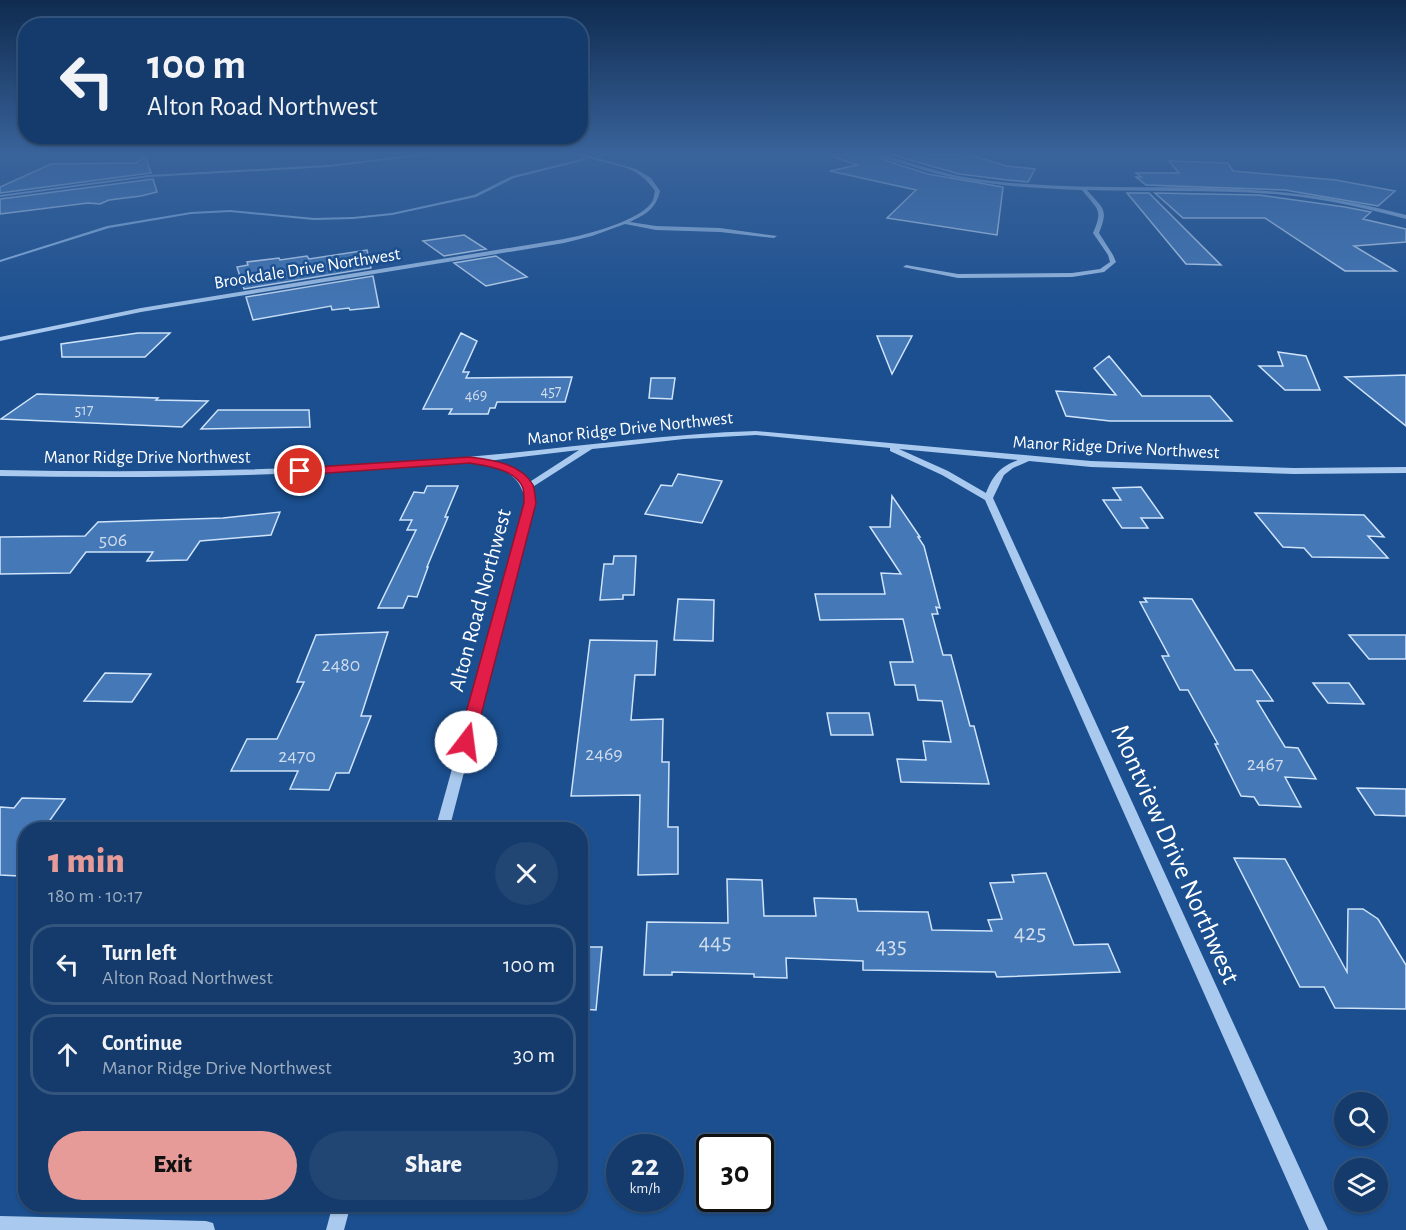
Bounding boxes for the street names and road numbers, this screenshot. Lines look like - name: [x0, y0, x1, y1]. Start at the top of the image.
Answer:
- street label: Brookdale Drive Northwest: [213, 245, 402, 293]
- street label: Manor Ridge Drive Northwest: [526, 409, 734, 449]
- street label: Manor Ridge Drive Northwest: [1012, 434, 1220, 462]
- street label: Manor Ridge Drive Northwest: [44, 449, 251, 467]
- street label: Alton Road Northwest: [445, 507, 515, 694]
- street label: Montview Drive Northwest: [1106, 721, 1245, 988]

